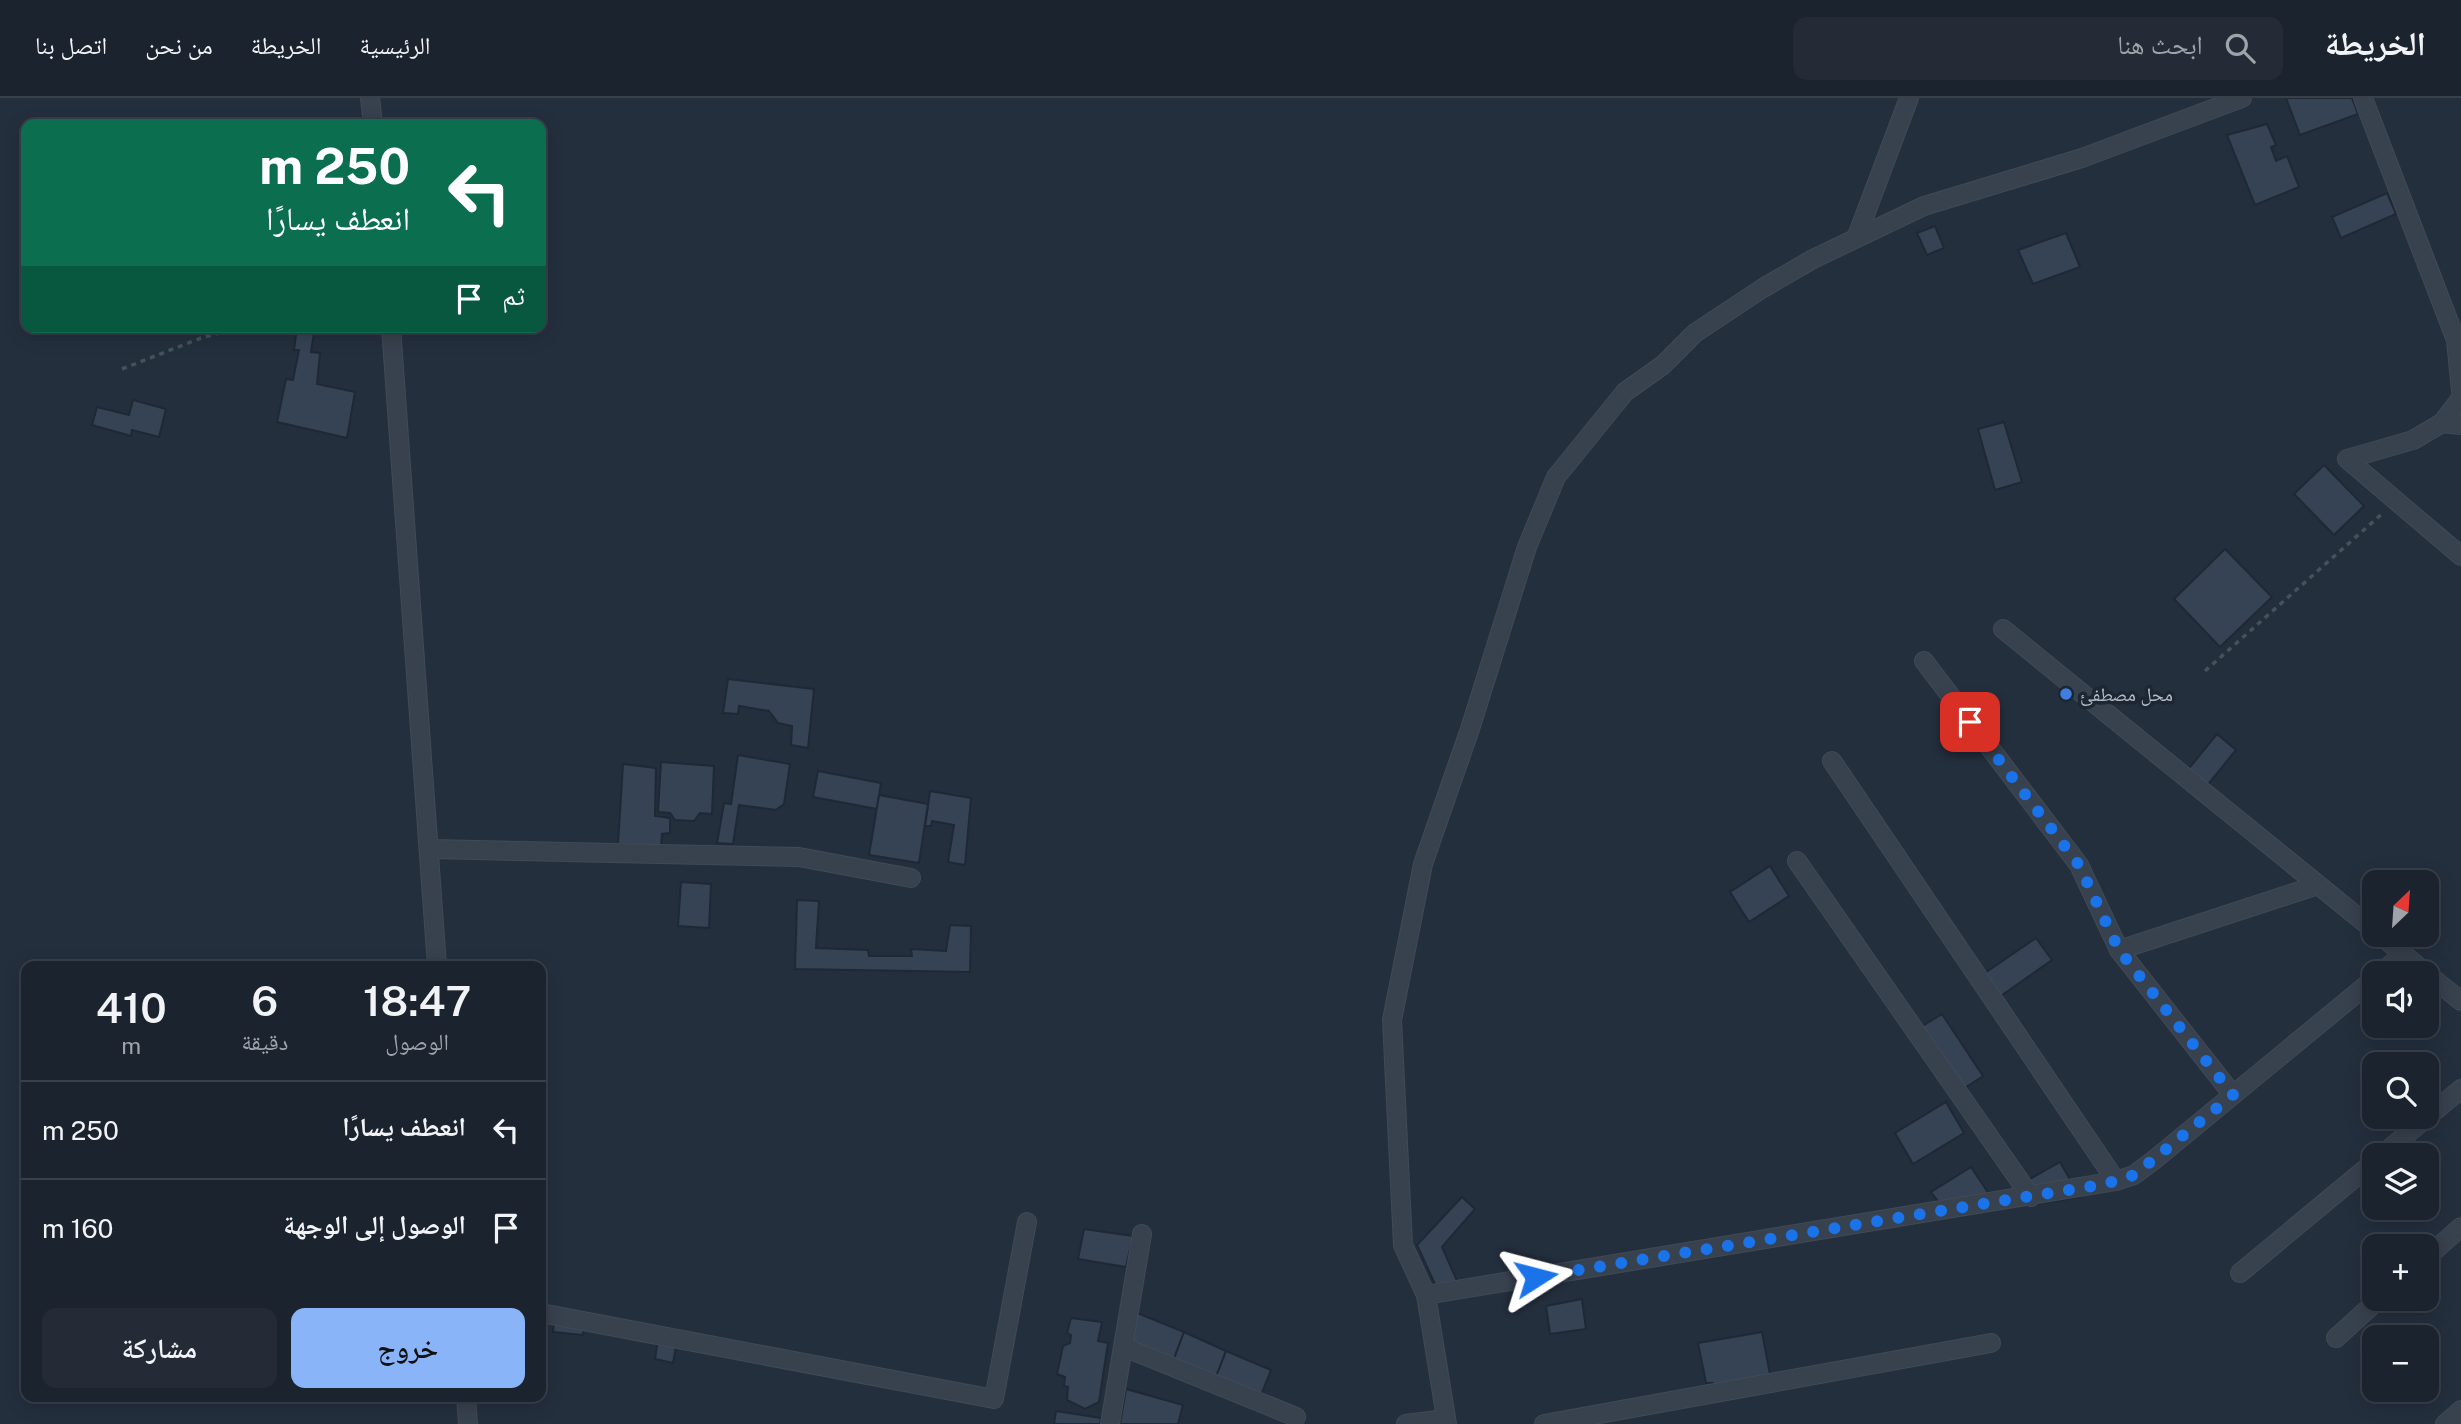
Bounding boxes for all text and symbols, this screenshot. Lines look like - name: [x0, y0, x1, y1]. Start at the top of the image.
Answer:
- search box: [1793, 17, 2283, 80]
- text: الخريطة: [2325, 24, 2426, 62]
- text: ابحث هنا: [2117, 29, 2203, 60]
- icon: search: [2221, 29, 2259, 67]
- text: اتصل بنا: [35, 31, 107, 59]
- text: من نحن: [145, 31, 213, 59]
- text: الخريطة: [251, 31, 321, 59]
- text: الرئيسية: [359, 31, 431, 59]
- text: 250 m: [259, 137, 410, 195]
- icon: left: [434, 147, 525, 238]
- text: انعطف يسارًا: [266, 200, 410, 237]
- icon: arrive: [450, 280, 488, 318]
- text: ثم: [502, 280, 525, 311]
- place label: محل مصطفئ: [2080, 683, 2173, 706]
- marker: محل مصطفئ: [2058, 686, 2074, 702]
- pin: [1940, 692, 2000, 752]
- icon: arrive: [1951, 703, 1989, 741]
- north arrow: [2362, 870, 2440, 947]
- map controls: [2362, 870, 2439, 1402]
- button: sound: [2362, 961, 2439, 1038]
- text: 6: [251, 976, 278, 1025]
- text: 18:47: [363, 976, 471, 1025]
- text: 410: [96, 983, 167, 1032]
- text: دقيقة: [241, 1028, 288, 1055]
- text: الوصول: [385, 1028, 449, 1055]
- text: m: [121, 1032, 141, 1059]
- button: search: [2362, 1052, 2439, 1129]
- text: انعطف يسارًا: [342, 1111, 466, 1142]
- icon: left: [487, 1111, 525, 1149]
- text: 250 m: [42, 1115, 119, 1146]
- button: layers: [2362, 1143, 2439, 1220]
- text: الوصول إلى الوجهة: [283, 1209, 466, 1240]
- icon: arrive: [487, 1209, 525, 1247]
- text: 160 m: [42, 1213, 113, 1244]
- button: +: [2362, 1234, 2439, 1311]
- position arrow: [1499, 1240, 1573, 1314]
- button: مشاركة: [42, 1308, 277, 1388]
- button: خروج: [291, 1308, 525, 1388]
- button: −: [2362, 1325, 2439, 1402]

